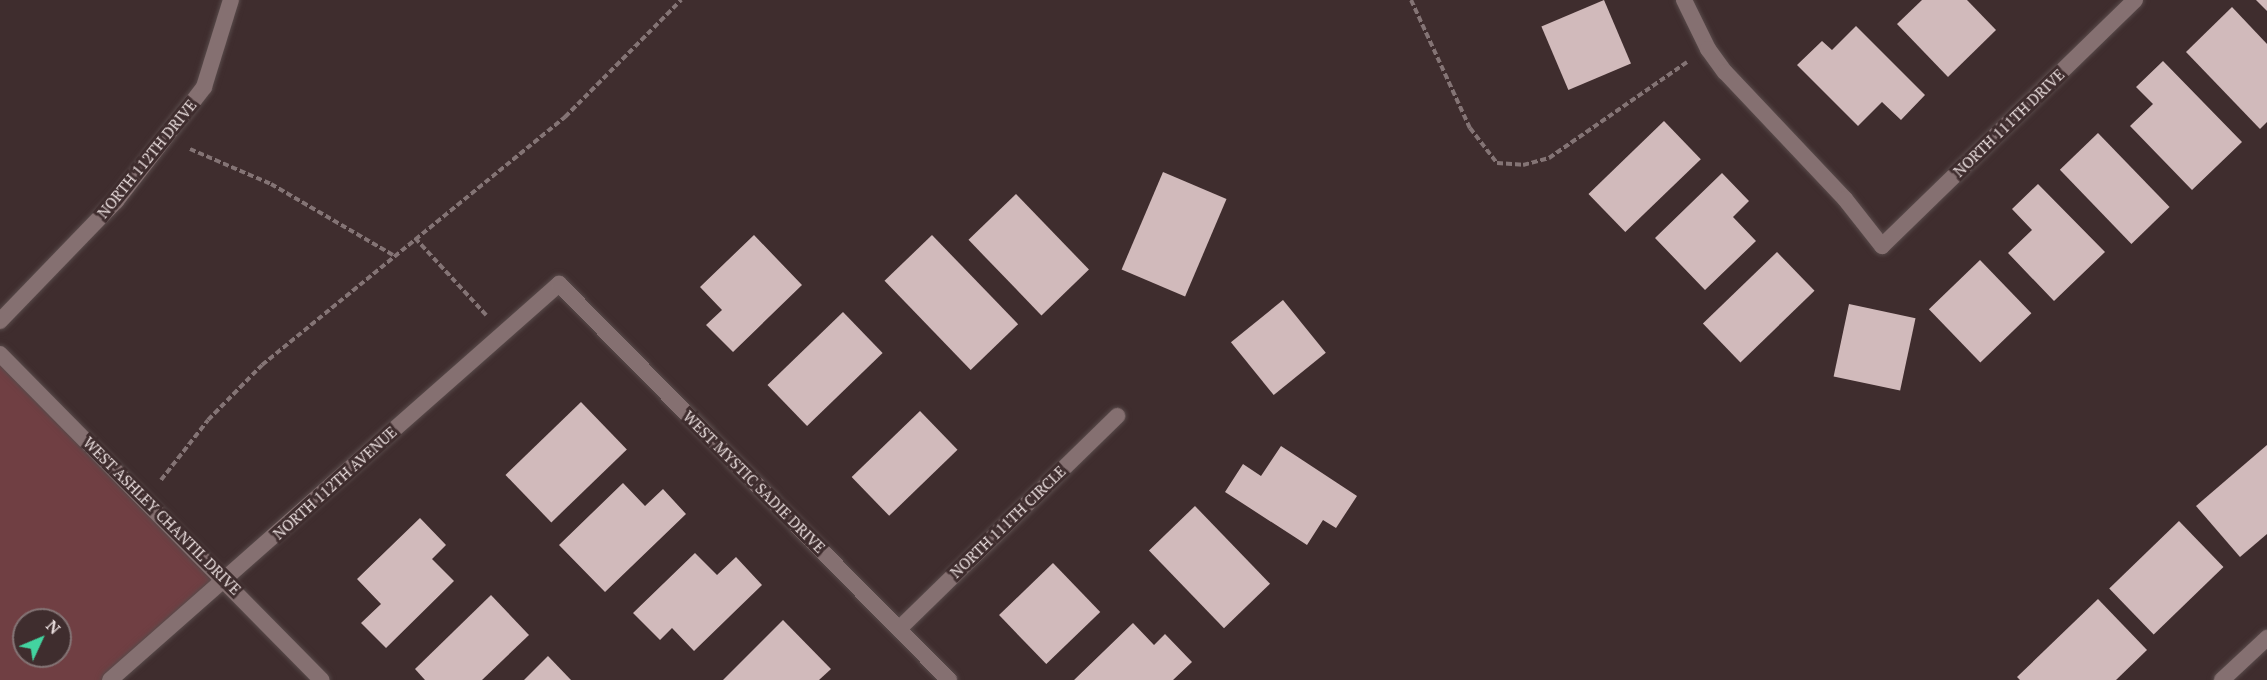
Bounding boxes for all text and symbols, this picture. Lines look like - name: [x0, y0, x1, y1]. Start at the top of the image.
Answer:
- street label: NORTH 111TH DRIVE: [1950, 65, 2068, 181]
- street label: NORTH 112TH DRIVE: [94, 96, 200, 222]
- street label: WEST MYSTIC SADIE DRIVE: [679, 407, 829, 557]
- street label: NORTH 112TH AVENUE: [270, 423, 400, 543]
- street label: WEST ASHLEY CHANTIL DRIVE: [79, 433, 245, 599]
- street label: NORTH 111TH CIRCLE: [947, 462, 1069, 582]
- north arrow: [12, 608, 72, 668]
- text: N: [41, 615, 66, 639]

